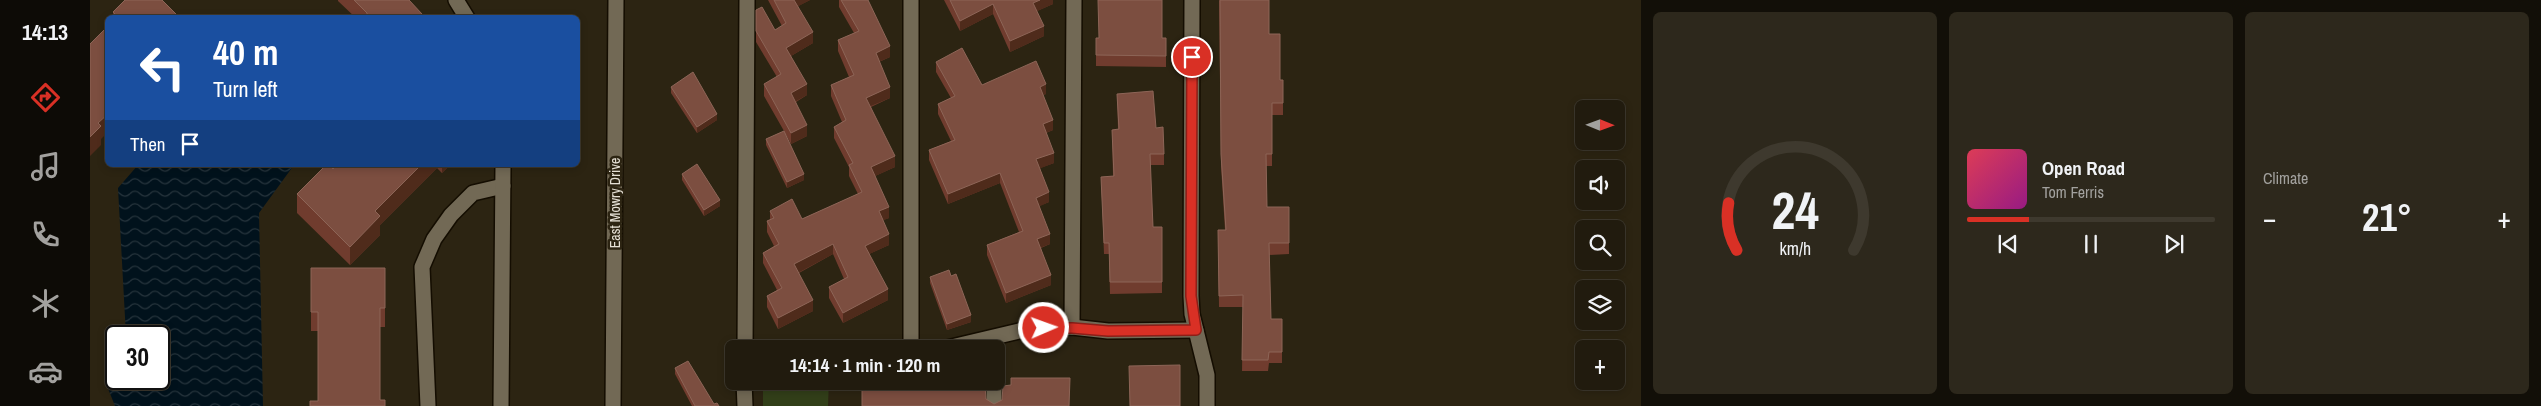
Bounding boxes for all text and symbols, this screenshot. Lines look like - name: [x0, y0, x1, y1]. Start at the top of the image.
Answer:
- text: 14:13: [22, 17, 68, 47]
- text: 40 m: [213, 29, 278, 76]
- icon: left: [130, 35, 195, 100]
- pin: [1171, 36, 1213, 78]
- icon: arrive: [1178, 43, 1206, 71]
- text: Turn left: [213, 74, 278, 104]
- icon: directions: [28, 80, 63, 115]
- north arrow: [1575, 100, 1625, 150]
- map controls: [1575, 100, 1625, 390]
- icon: arrive: [176, 130, 204, 158]
- text: Then: [130, 131, 166, 157]
- icon: music: [28, 149, 63, 184]
- text: Open Road: [2042, 155, 2125, 181]
- street label: East Mowry Drive: [606, 158, 624, 248]
- button: sound: [1575, 160, 1625, 210]
- text: Climate: [2263, 167, 2308, 189]
- text: 24: [1771, 175, 1819, 245]
- text: Tom Ferris: [2042, 181, 2104, 203]
- text: 21°: [2362, 192, 2412, 243]
- text: −: [2263, 199, 2276, 237]
- text: +: [2498, 199, 2511, 237]
- icon: phone: [28, 217, 63, 252]
- button: search: [1575, 220, 1625, 270]
- icon: previous: [1994, 230, 2022, 258]
- icon: pause: [2077, 230, 2105, 258]
- icon: next: [2160, 230, 2188, 258]
- text: km/h: [1779, 237, 1811, 261]
- button: layers: [1575, 280, 1625, 330]
- icon: climate: [28, 286, 63, 321]
- position arrow: [1017, 301, 1069, 353]
- speed limit sign: 30: [105, 325, 170, 390]
- button: +: [1575, 340, 1625, 390]
- text: 14:14 · 1 min · 120 m: [790, 352, 940, 378]
- icon: car: [28, 354, 63, 389]

